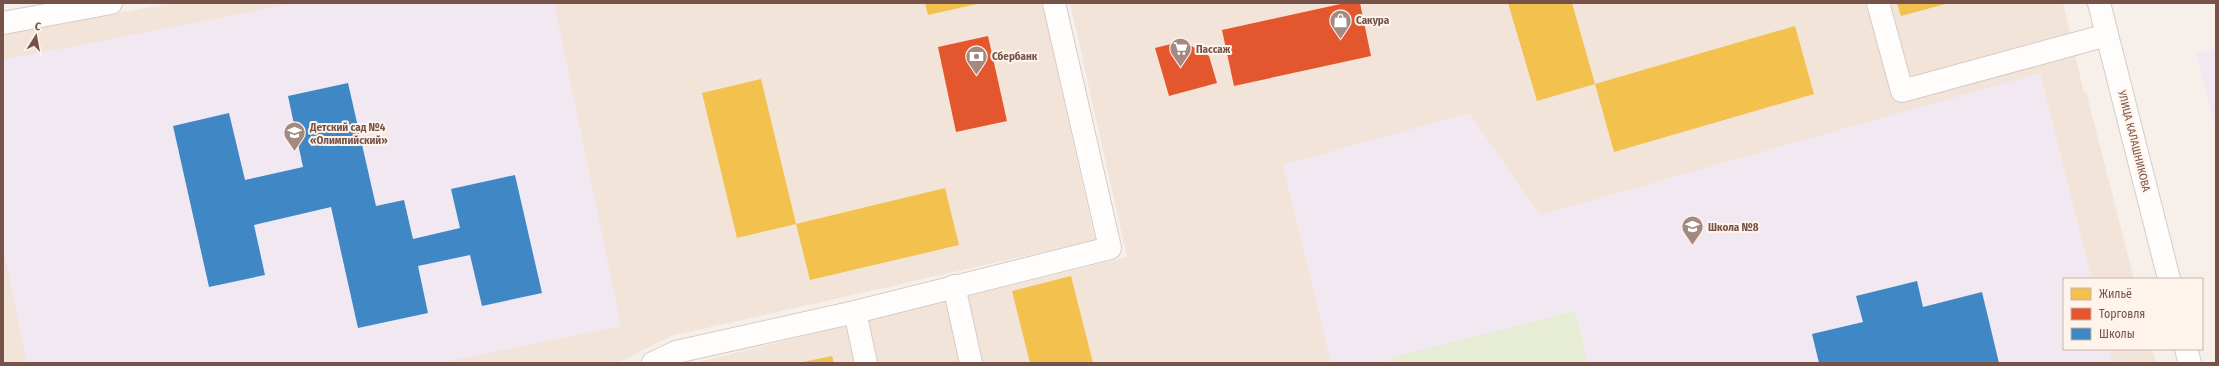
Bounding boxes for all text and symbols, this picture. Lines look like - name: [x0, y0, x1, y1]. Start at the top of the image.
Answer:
- shop icon: Сакура: [1327, 7, 1353, 40]
- place label: Сакура: [1356, 14, 1390, 27]
- north arrow: [16, 16, 56, 56]
- text: С: [34, 20, 42, 34]
- supermarket icon: Пассаж: [1167, 36, 1193, 69]
- bank icon: Сбербанк: [963, 43, 989, 76]
- place label: Пассаж: [1196, 43, 1231, 56]
- place label: Сбербанк: [992, 50, 1038, 63]
- street label: УЛИЦА КАЛАШНИКОВА: [2115, 88, 2153, 193]
- school or university icon: Детский сад №4 «Олимпийский»: [281, 120, 307, 153]
- place label: Детский сад №4 «Олимпийский»: [309, 121, 388, 147]
- school or university icon: Школа №8: [1680, 214, 1706, 247]
- place label: Школа №8: [1708, 221, 1759, 234]
- legend: [2063, 278, 2203, 350]
- text: Жильё: [2099, 287, 2132, 301]
- text: Торговля: [2099, 307, 2145, 321]
- text: Школы: [2099, 327, 2135, 341]

